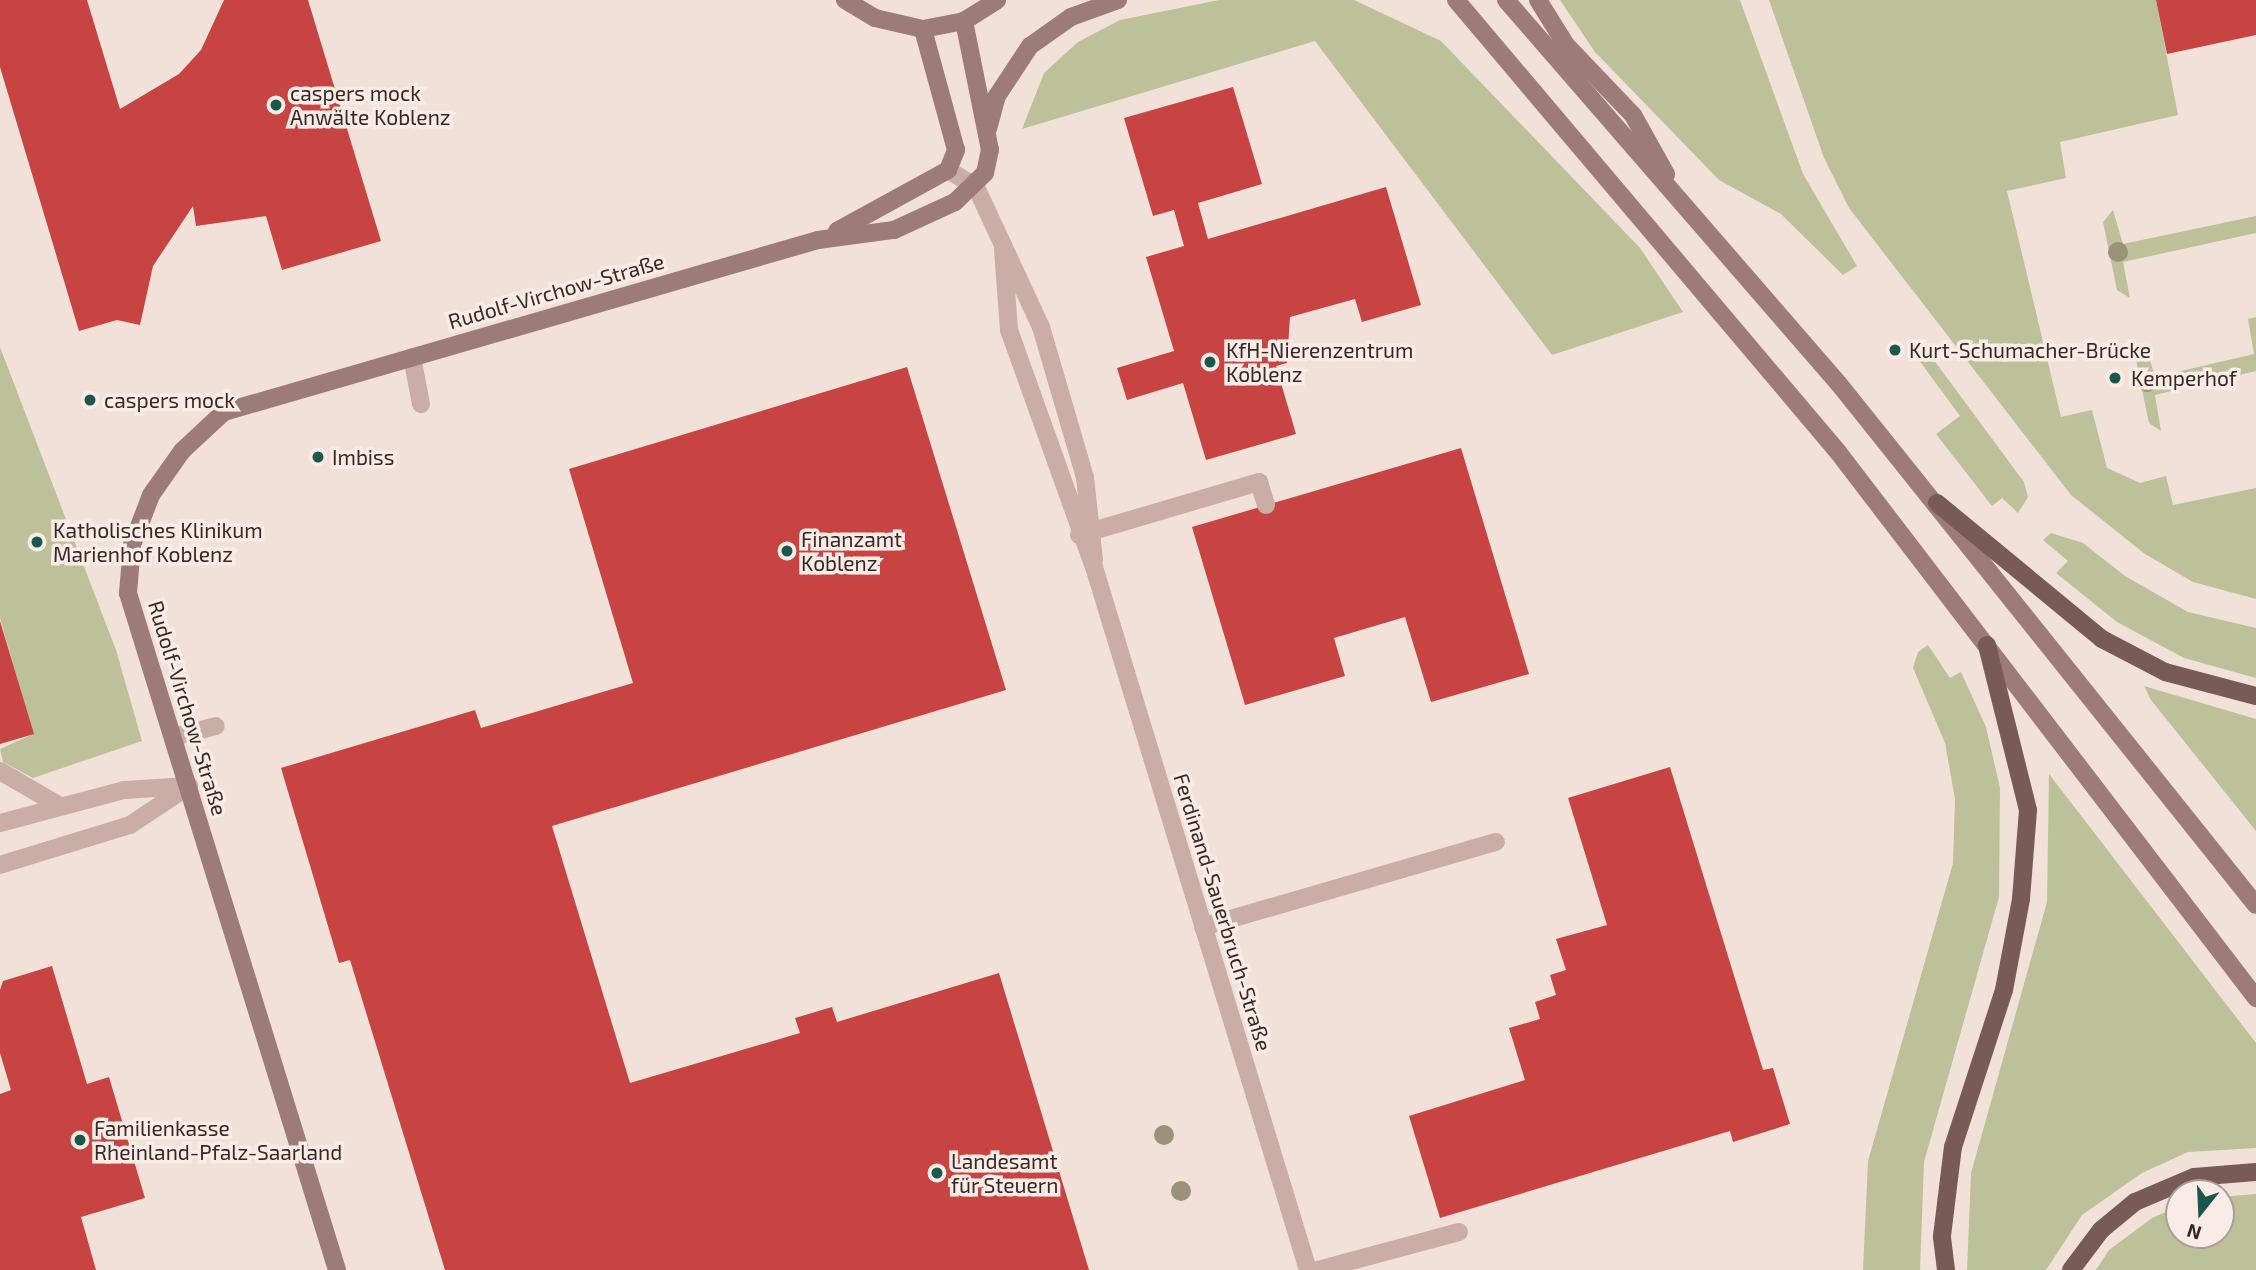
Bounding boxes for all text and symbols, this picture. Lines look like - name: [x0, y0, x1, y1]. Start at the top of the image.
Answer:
- place label: caspers mock Anwälte Koblenz: [290, 80, 451, 130]
- marker: caspers mock Anwälte Koblenz: [268, 97, 284, 113]
- street label: Rudolf-Virchow-Straße: [445, 248, 667, 334]
- place label: KfH-Nierenzentrum Koblenz: [1226, 337, 1413, 387]
- place label: Kurt-Schumacher-Brücke: [1909, 337, 2151, 363]
- marker: Kurt-Schumacher-Brücke: [1887, 342, 1903, 358]
- marker: KfH-Nierenzentrum Koblenz: [1200, 352, 1220, 372]
- place label: Kemperhof: [2131, 365, 2237, 391]
- marker: Kemperhof: [2105, 368, 2125, 388]
- place label: caspers mock: [104, 387, 235, 413]
- marker: caspers mock: [82, 392, 98, 408]
- place label: Imbiss: [332, 444, 394, 470]
- marker: Imbiss: [310, 449, 326, 465]
- place label: Katholisches Klinikum Marienhof Koblenz: [53, 517, 263, 567]
- place label: Finanzamt Koblenz: [801, 526, 902, 576]
- marker: Katholisches Klinikum Marienhof Koblenz: [27, 532, 47, 552]
- marker: Finanzamt Koblenz: [779, 543, 795, 559]
- street label: Rudolf-Virchow-Straße: [143, 598, 233, 818]
- street label: Ferdinand-Sauerbruch-Straße: [1169, 770, 1277, 1054]
- place label: Familienkasse Rheinland-Pfalz-Saarland: [94, 1115, 342, 1165]
- marker: Familienkasse Rheinland-Pfalz-Saarland: [72, 1132, 88, 1148]
- place label: Landesamt für Steuern: [951, 1148, 1059, 1198]
- marker: Landesamt für Steuern: [929, 1165, 945, 1181]
- north arrow: [2165, 1179, 2235, 1249]
- text: N: [2184, 1219, 2204, 1246]

